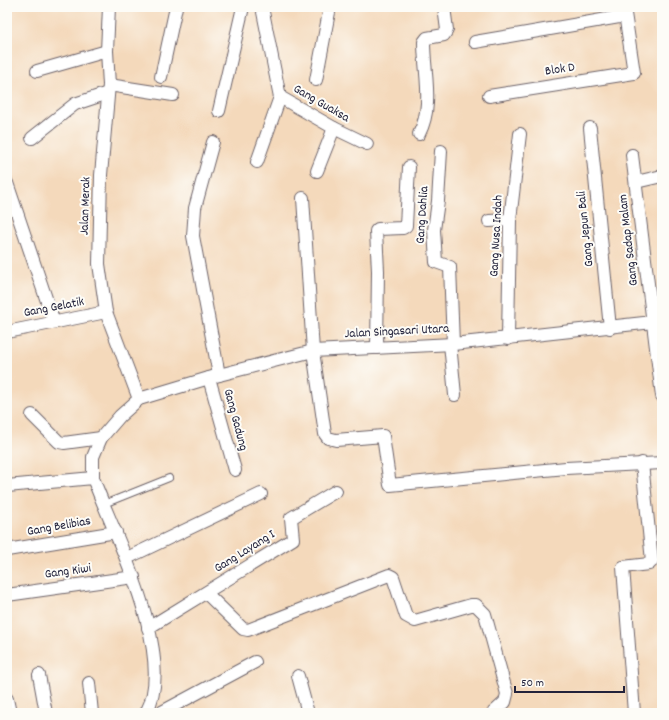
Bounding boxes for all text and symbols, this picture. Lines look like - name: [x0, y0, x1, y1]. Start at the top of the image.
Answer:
- street label: Blok D: [544, 58, 577, 82]
- street label: Gang Guaksa: [289, 80, 354, 128]
- street label: Jalan Merak: [75, 176, 97, 236]
- street label: Gang Dahlia: [412, 185, 435, 244]
- street label: Gang Jepun Bali: [573, 190, 599, 268]
- street label: Gang Sadap Malam: [614, 193, 644, 287]
- street label: Gang Nusa Indah: [485, 194, 509, 277]
- street label: Gang Gelatik: [22, 293, 86, 323]
- street label: Jalan Singasari Utara: [344, 320, 451, 344]
- street label: Gang Gadung: [218, 387, 252, 453]
- street label: Gang Belibias: [26, 512, 92, 542]
- street label: Gang Layang I: [211, 526, 279, 578]
- street label: Gang Kiwi: [44, 559, 93, 585]
- scale bar: [515, 668, 624, 694]
- text: 50 m: [521, 675, 544, 692]

